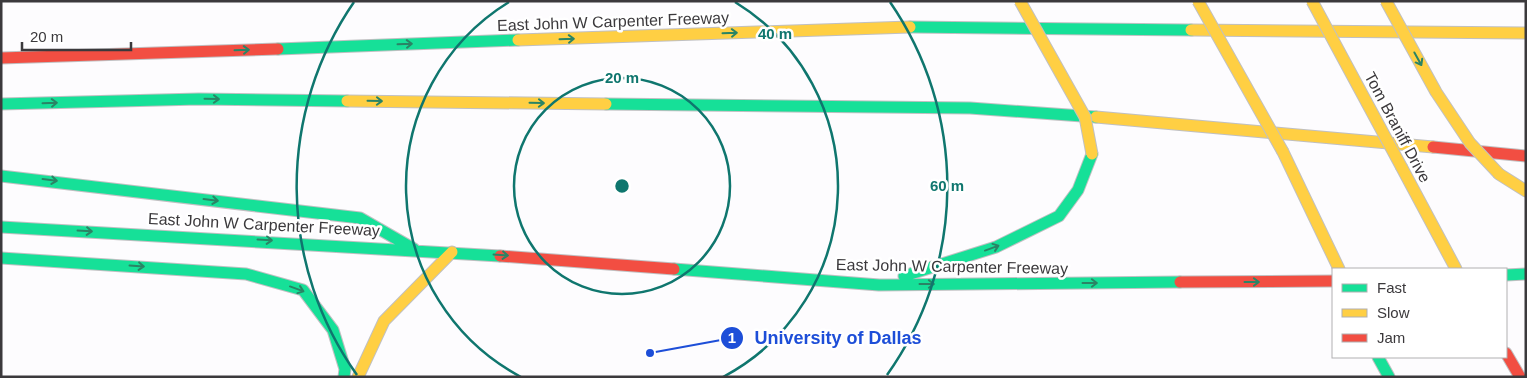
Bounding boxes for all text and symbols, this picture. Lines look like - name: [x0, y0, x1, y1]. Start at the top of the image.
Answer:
- street label: East John W Carpenter Freeway: [497, 9, 729, 34]
- scale bar: [22, 20, 131, 52]
- text: 40 m: [758, 25, 792, 42]
- text: 20 m: [30, 28, 63, 45]
- one-way arrow: [721, 29, 737, 38]
- one-way arrow: [559, 34, 575, 43]
- one-way arrow: [396, 39, 413, 49]
- one-way arrow: [234, 45, 250, 54]
- one-way arrow: [1413, 52, 1423, 66]
- text: 20 m: [605, 69, 639, 86]
- street label: Tom Braniff Drive: [1361, 69, 1434, 185]
- one-way arrow: [204, 94, 220, 104]
- one-way arrow: [366, 96, 383, 106]
- one-way arrow: [42, 98, 58, 107]
- one-way arrow: [529, 98, 545, 108]
- one-way arrow: [41, 175, 57, 185]
- centre of rings: [613, 177, 631, 195]
- text: 60 m: [930, 177, 964, 194]
- one-way arrow: [203, 195, 219, 205]
- street label: East John W Carpenter Freeway: [148, 210, 380, 239]
- one-way arrow: [77, 226, 93, 235]
- one-way arrow: [256, 236, 272, 245]
- one-way arrow: [983, 243, 999, 252]
- one-way arrow: [492, 251, 508, 260]
- street label: East John W Carpenter Freeway: [836, 256, 1068, 277]
- one-way arrow: [128, 262, 144, 271]
- legend: [1332, 268, 1507, 358]
- one-way arrow: [1244, 277, 1260, 287]
- one-way arrow: [1082, 278, 1098, 288]
- one-way arrow: [919, 279, 935, 289]
- text: Fast: [1377, 279, 1407, 296]
- one-way arrow: [289, 285, 304, 294]
- text: Slow: [1377, 304, 1410, 321]
- callout: University of Dallas: [720, 322, 932, 355]
- text: University of Dallas: [754, 328, 922, 348]
- text: 1: [728, 329, 736, 346]
- text: Jam: [1377, 329, 1405, 346]

